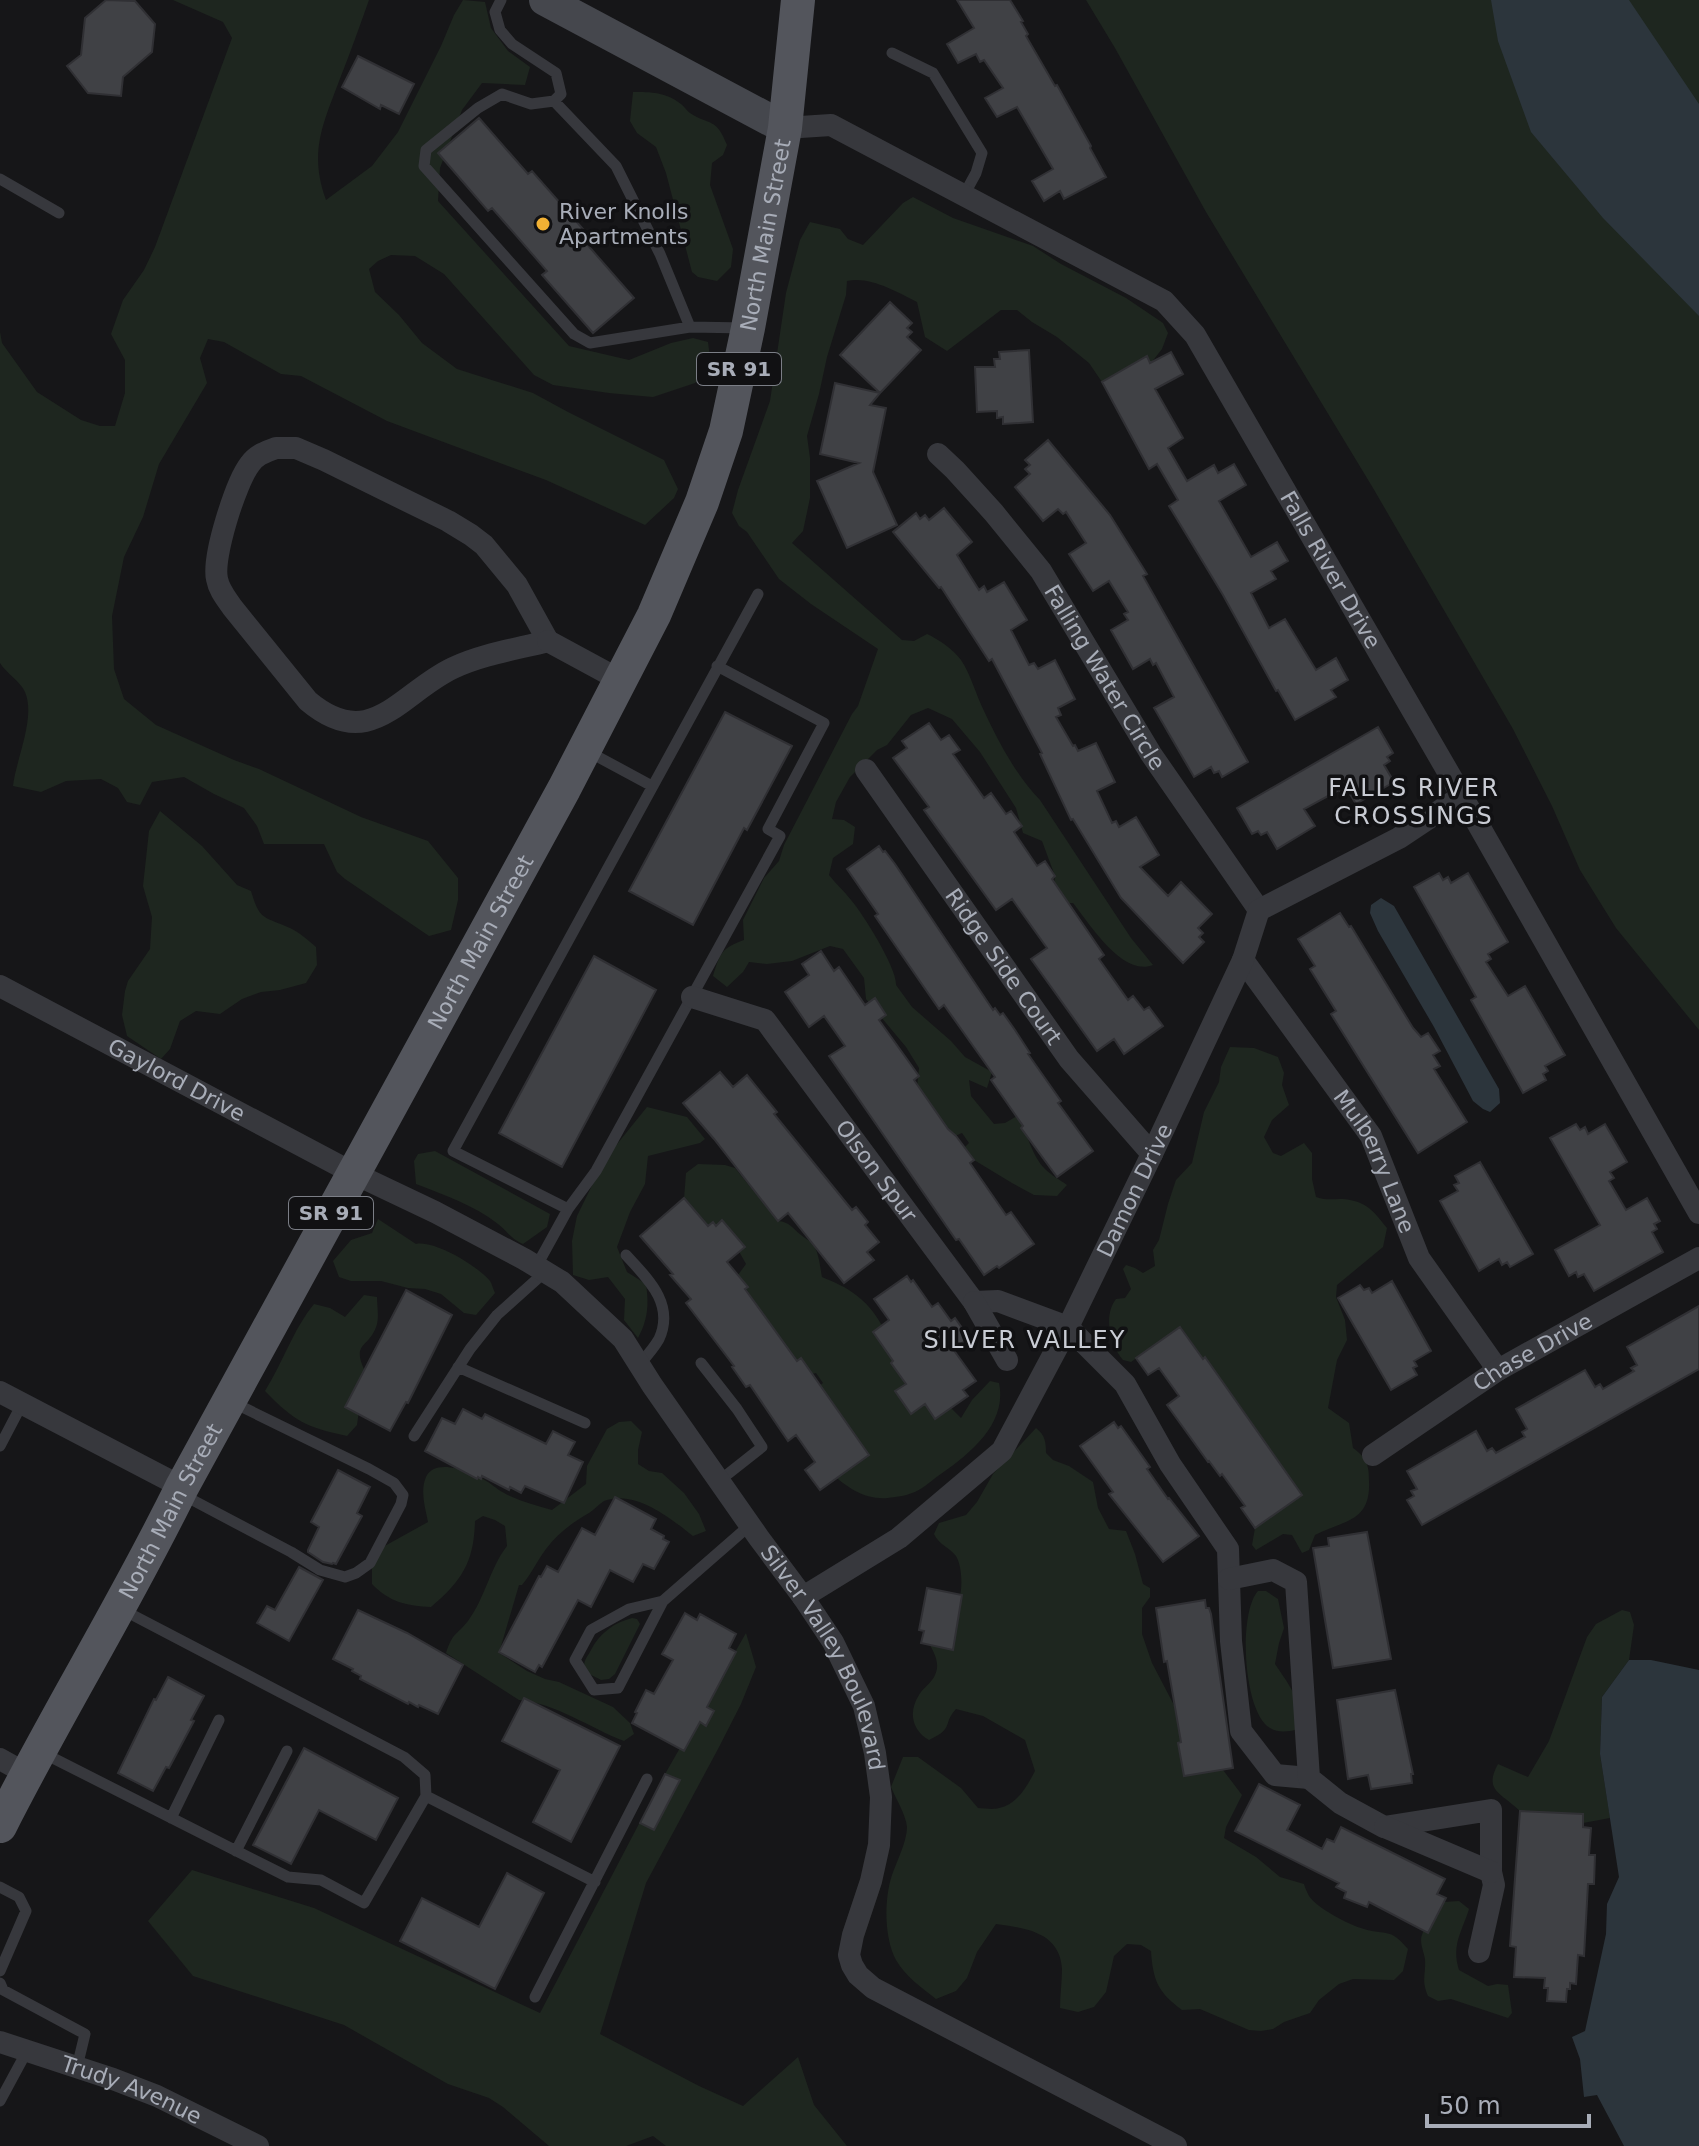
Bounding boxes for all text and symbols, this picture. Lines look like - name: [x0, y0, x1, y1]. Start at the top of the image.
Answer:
- street label: North Main Street: [735, 137, 795, 333]
- place label: River Knolls Apartments: [559, 199, 689, 249]
- marker: River Knolls Apartments: [534, 215, 552, 233]
- road number: SR 91: [697, 353, 781, 385]
- street label: Falls River Drive: [1276, 487, 1386, 653]
- street label: Falling Water Circle: [1040, 580, 1170, 774]
- district label: FALLS RIVER CROSSINGS: [1328, 774, 1500, 830]
- street label: North Main Street: [422, 850, 538, 1034]
- street label: Ridge Side Court: [941, 884, 1068, 1050]
- street label: Gaylord Drive: [104, 1033, 250, 1126]
- street label: Mulberry Lane: [1329, 1085, 1420, 1237]
- street label: Olson Spur: [831, 1115, 923, 1227]
- street label: Damon Drive: [1091, 1120, 1177, 1261]
- road number: SR 91: [289, 1197, 373, 1229]
- street label: Chase Drive: [1468, 1308, 1596, 1396]
- district label: SILVER VALLEY: [924, 1326, 1126, 1354]
- street label: North Main Street: [114, 1419, 227, 1603]
- street label: Silver Valley Boulevard: [756, 1540, 890, 1772]
- street label: Trudy Avenue: [57, 2050, 206, 2129]
- scale bar: [1427, 2078, 1589, 2128]
- text: 50 m: [1439, 2092, 1501, 2120]

